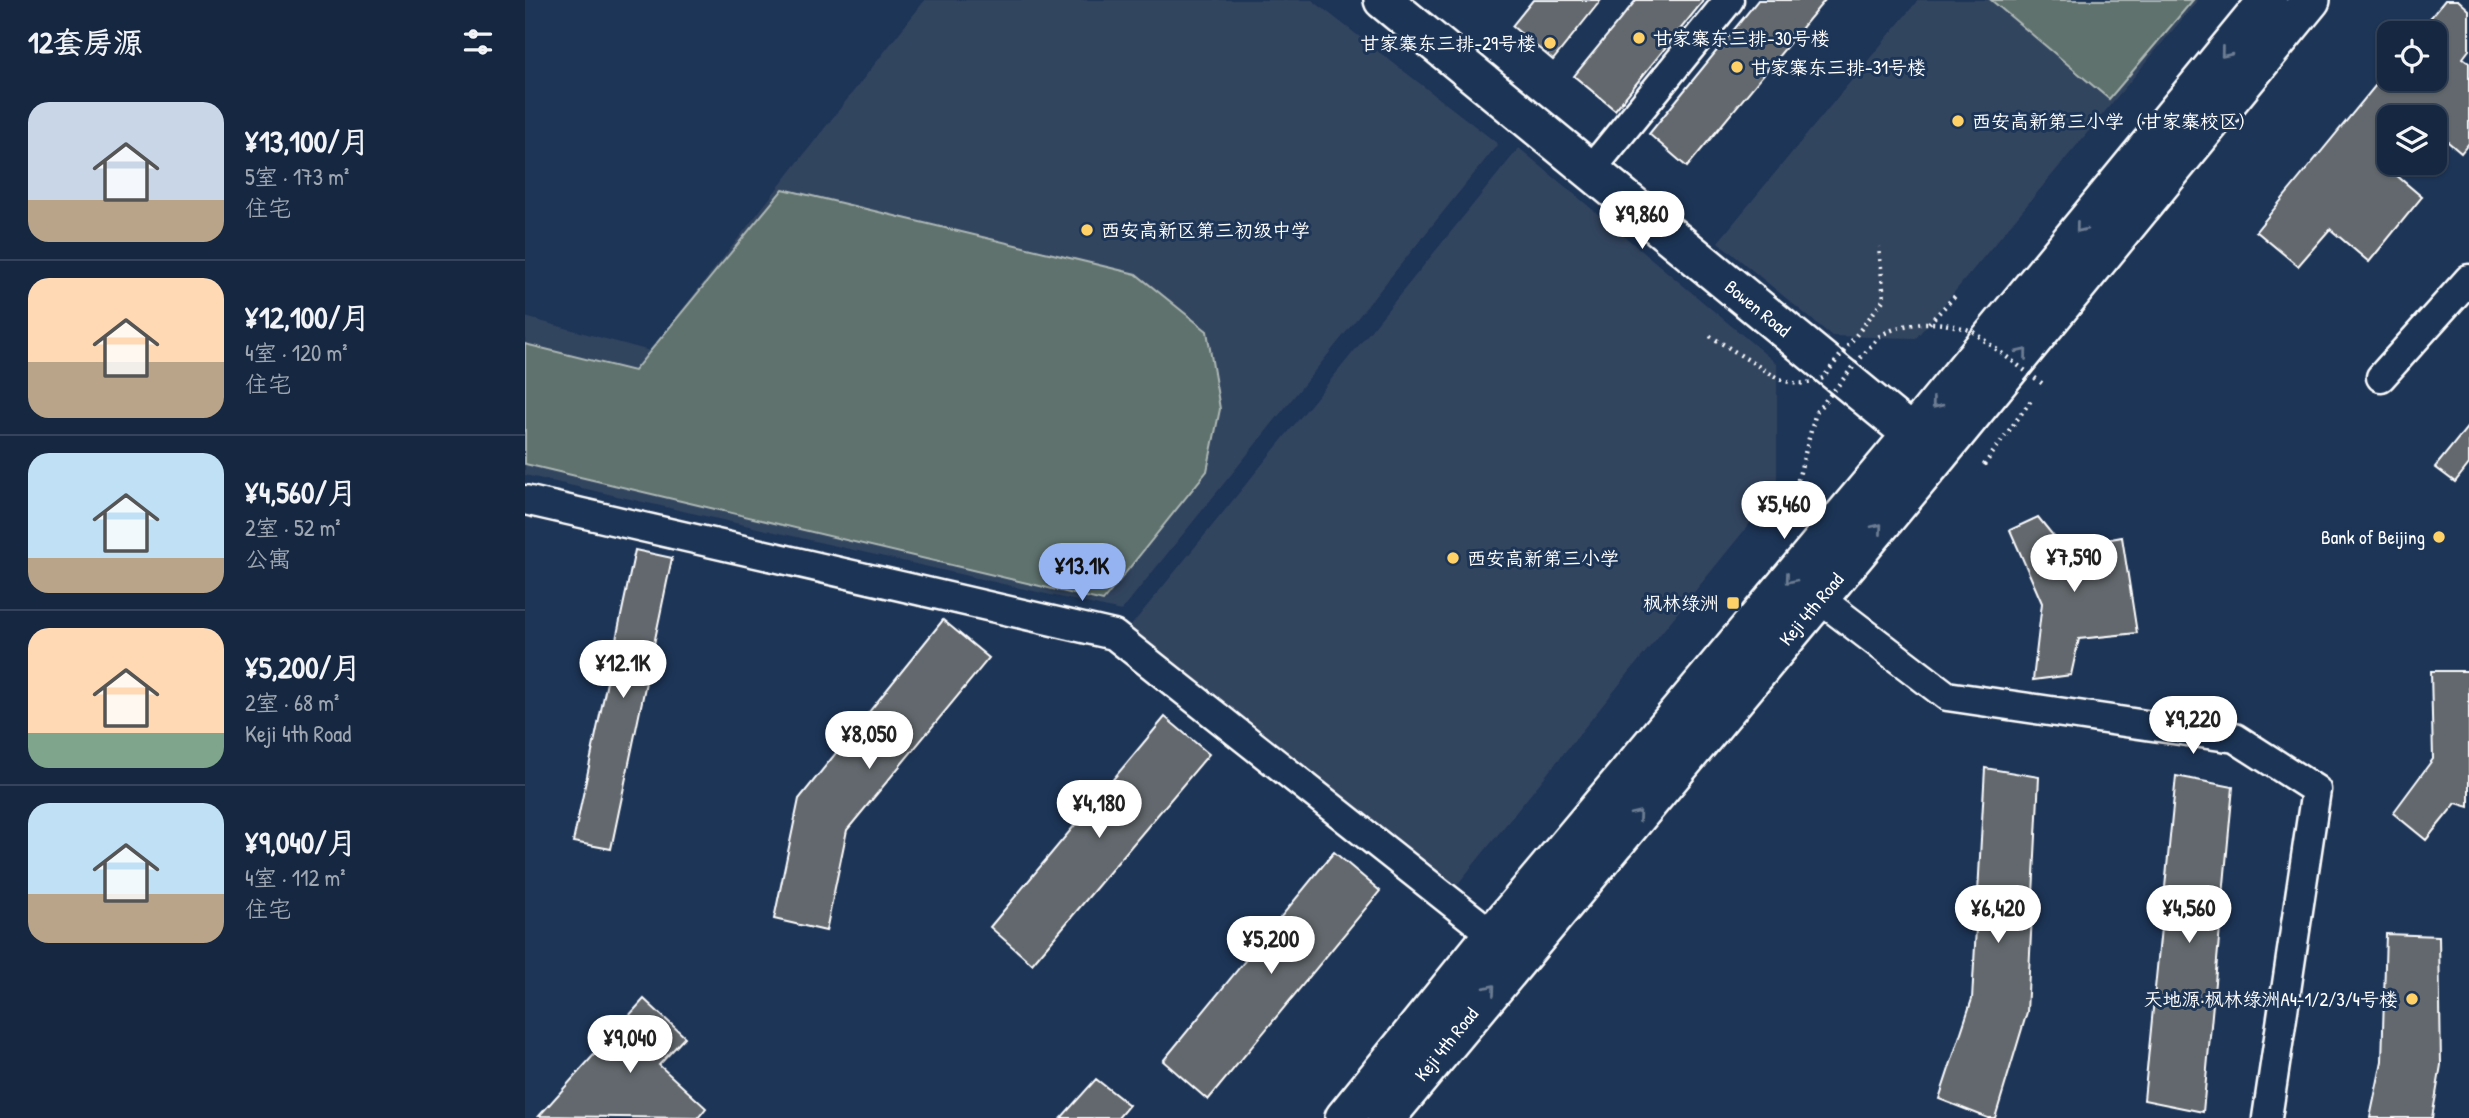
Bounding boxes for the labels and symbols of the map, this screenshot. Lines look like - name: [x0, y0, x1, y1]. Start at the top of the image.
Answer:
- place label: 甘家寨东三排-30号楼: [1653, 25, 1830, 51]
- place label: 甘家寨东三排-29号楼: [1360, 30, 1536, 56]
- marker: 甘家寨东三排-30号楼: [1631, 30, 1647, 46]
- marker: 甘家寨东三排-29号楼: [1542, 35, 1558, 51]
- one-way arrow: [2220, 45, 2233, 57]
- place label: 甘家寨东三排-31号楼: [1751, 54, 1926, 80]
- marker: 甘家寨东三排-31号楼: [1729, 59, 1745, 75]
- place label: 西安高新第三小学（甘家寨校区）: [1972, 108, 2257, 134]
- marker: 西安高新第三小学（甘家寨校区）: [1950, 113, 1966, 129]
- pin: ¥9,860: [1585, 191, 1699, 251]
- place label: 西安高新区第三初级中学: [1101, 217, 1310, 243]
- one-way arrow: [2076, 220, 2088, 233]
- marker: 西安高新区第三初级中学: [1079, 222, 1095, 238]
- street label: Bowen Road: [1720, 273, 1797, 343]
- one-way arrow: [2015, 348, 2027, 361]
- one-way arrow: [1931, 397, 1944, 409]
- pin: ¥5,460: [1727, 482, 1841, 541]
- one-way arrow: [1870, 524, 1882, 537]
- place label: Bank of Beijing: [2321, 524, 2425, 550]
- marker: Bank of Beijing: [2431, 529, 2447, 545]
- pin: ¥7,590: [2017, 534, 2131, 594]
- pin: ¥13.1K: [1025, 544, 1139, 603]
- place label: 西安高新第三小学: [1467, 545, 1619, 571]
- marker: 西安高新第三小学: [1445, 550, 1461, 566]
- street label: Keji 4th Road: [1773, 567, 1850, 651]
- one-way arrow: [1786, 571, 1798, 584]
- place label: 枫林绿洲: [1643, 590, 1719, 616]
- marker: 枫林绿洲: [1725, 595, 1741, 611]
- pin: ¥12.1K: [566, 640, 680, 700]
- pin: ¥9,220: [2136, 696, 2250, 756]
- pin: ¥8,050: [812, 712, 926, 771]
- pin: ¥4,180: [1042, 780, 1156, 840]
- one-way arrow: [1629, 811, 1641, 824]
- pin: ¥6,420: [1941, 886, 2055, 945]
- pin: ¥4,560: [2132, 886, 2246, 945]
- pin: ¥5,200: [1214, 916, 1328, 976]
- one-way arrow: [1483, 985, 1495, 998]
- place label: 天地源·枫林绿洲A4-1/2/3/4号楼: [2144, 986, 2398, 1012]
- marker: 天地源·枫林绿洲A4-1/2/3/4号楼: [2404, 991, 2420, 1007]
- street label: Keji 4th Road: [1408, 1001, 1484, 1086]
- pin: ¥9,040: [573, 1016, 687, 1075]

